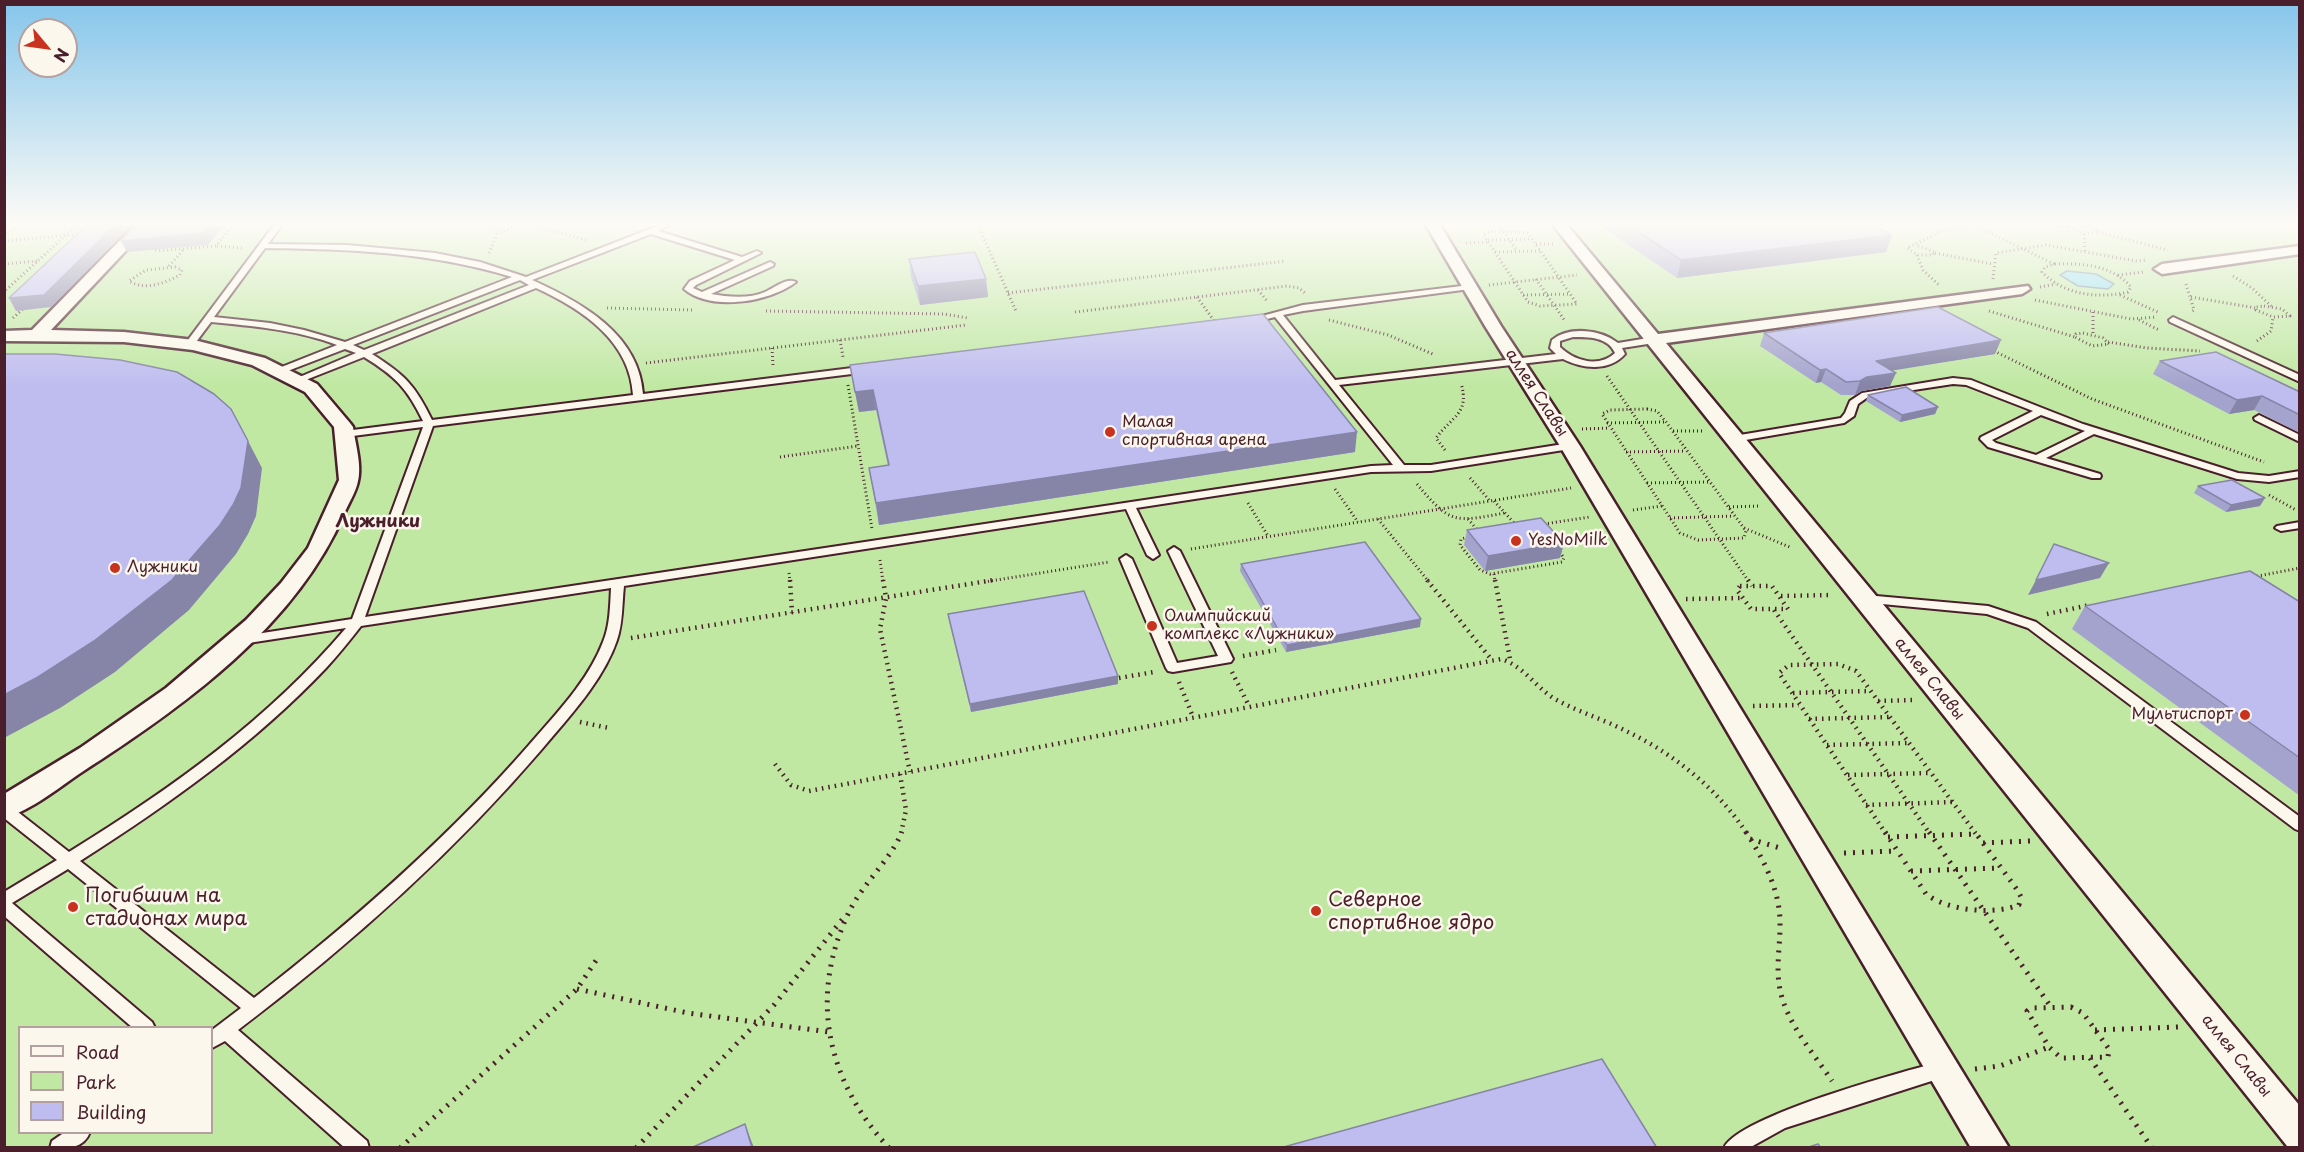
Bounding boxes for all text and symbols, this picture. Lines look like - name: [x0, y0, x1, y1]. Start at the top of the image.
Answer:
- north arrow: [18, 18, 78, 78]
- text: N: [48, 44, 76, 67]
- street label: аллея Славы: [1501, 346, 1571, 440]
- place label: Малая спортивная арена: [1122, 413, 1266, 451]
- marker: Малая спортивная арена: [1103, 425, 1117, 439]
- district label: Лужники: [336, 511, 420, 533]
- place label: YesNoMilk: [1528, 531, 1608, 551]
- marker: YesNoMilk: [1509, 534, 1523, 548]
- place label: Лужники: [127, 558, 198, 578]
- marker: Лужники: [108, 561, 122, 575]
- place label: Олимпийский комплекс «Лужники»: [1164, 607, 1334, 645]
- marker: Олимпийский комплекс «Лужники»: [1145, 619, 1159, 633]
- street label: аллея Славы: [1890, 634, 1968, 724]
- place label: Мультиспорт: [2131, 705, 2233, 725]
- marker: Мультиспорт: [2238, 708, 2252, 722]
- place label: Погибшим на стадионах мира: [85, 884, 247, 931]
- place label: Северное спортивное ядро: [1328, 888, 1494, 935]
- marker: Погибшим на стадионах мира: [66, 900, 80, 914]
- marker: Северное спортивное ядро: [1309, 904, 1323, 918]
- street label: аллея Славы: [2197, 1011, 2275, 1101]
- legend: [18, 1026, 213, 1134]
- text: Road: [76, 1038, 120, 1065]
- text: Park: [76, 1068, 116, 1095]
- text: Building: [76, 1098, 146, 1125]

